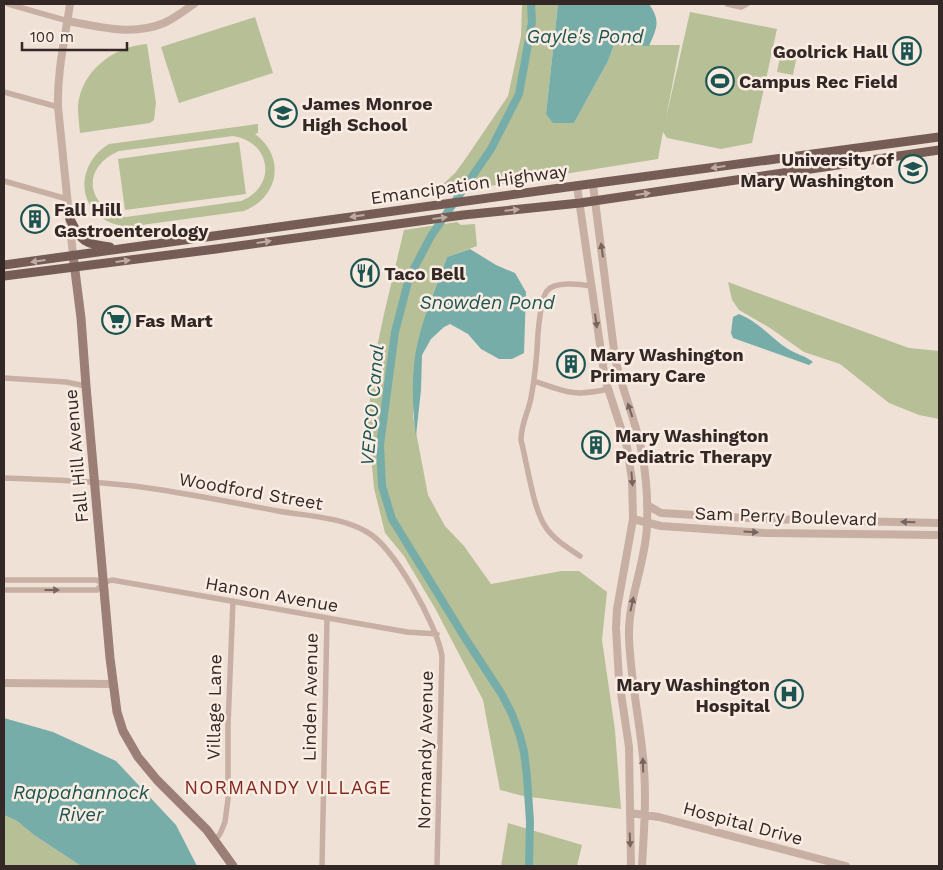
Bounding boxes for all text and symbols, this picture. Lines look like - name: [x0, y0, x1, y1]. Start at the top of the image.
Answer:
- scale bar: [22, 20, 128, 52]
- water label: Gayle's Pond: [527, 25, 645, 48]
- text: 100 m: [30, 28, 74, 46]
- building icon: Goolrick Hall: [892, 36, 922, 66]
- place label: Goolrick Hall: [773, 41, 888, 62]
- sports icon: Campus Rec Field: [705, 66, 735, 96]
- place label: Campus Rec Field: [739, 71, 898, 92]
- place label: James Monroe High School: [302, 93, 433, 135]
- school or university icon: James Monroe High School: [268, 98, 298, 128]
- place label: University of Mary Washington: [740, 149, 895, 191]
- school or university icon: University of Mary Washington: [898, 154, 928, 184]
- street label: Emancipation Highway: [369, 160, 570, 208]
- one-way arrow: [709, 163, 725, 171]
- one-way arrow: [635, 190, 651, 198]
- place label: Fall Hill Gastroenterology: [54, 199, 209, 241]
- building icon: Fall Hill Gastroenterology: [20, 204, 50, 234]
- one-way arrow: [504, 206, 520, 214]
- one-way arrow: [348, 212, 364, 220]
- one-way arrow: [432, 213, 448, 221]
- one-way arrow: [256, 238, 272, 246]
- one-way arrow: [597, 242, 605, 258]
- one-way arrow: [30, 257, 46, 265]
- one-way arrow: [115, 257, 131, 265]
- restaurant icon: Taco Bell: [350, 258, 380, 288]
- place label: Taco Bell: [384, 263, 465, 284]
- water label: Snowden Pond: [419, 291, 556, 314]
- supermarket icon: Fas Mart: [101, 305, 131, 335]
- place label: Fas Mart: [135, 310, 213, 331]
- one-way arrow: [592, 313, 600, 329]
- water label: VEPCO Canal: [355, 343, 389, 467]
- place label: Mary Washington Primary Care: [590, 344, 744, 386]
- building icon: Mary Washington Primary Care: [556, 349, 586, 379]
- street label: Fall Hill Avenue: [60, 388, 92, 524]
- one-way arrow: [625, 402, 633, 417]
- place label: Mary Washington Pediatric Therapy: [615, 425, 773, 467]
- building icon: Mary Washington Pediatric Therapy: [581, 430, 611, 460]
- street label: Woodford Street: [177, 468, 325, 514]
- one-way arrow: [628, 471, 636, 487]
- street label: Sam Perry Boulevard: [694, 502, 878, 530]
- one-way arrow: [900, 518, 916, 526]
- one-way arrow: [743, 528, 759, 536]
- street label: Hanson Avenue: [204, 572, 340, 616]
- one-way arrow: [45, 586, 61, 594]
- one-way arrow: [629, 595, 637, 611]
- street label: Linden Avenue: [298, 633, 322, 761]
- street label: Village Lane: [203, 654, 225, 760]
- street label: Normandy Avenue: [413, 670, 437, 830]
- place label: Mary Washington Hospital: [616, 674, 770, 716]
- hospital icon: Mary Washington Hospital: [774, 679, 804, 709]
- one-way arrow: [639, 757, 647, 773]
- district label: NORMANDY VILLAGE: [184, 776, 392, 799]
- water label: Rappahannock River: [13, 781, 150, 826]
- street label: Hospital Drive: [681, 797, 805, 849]
- one-way arrow: [627, 832, 635, 848]

